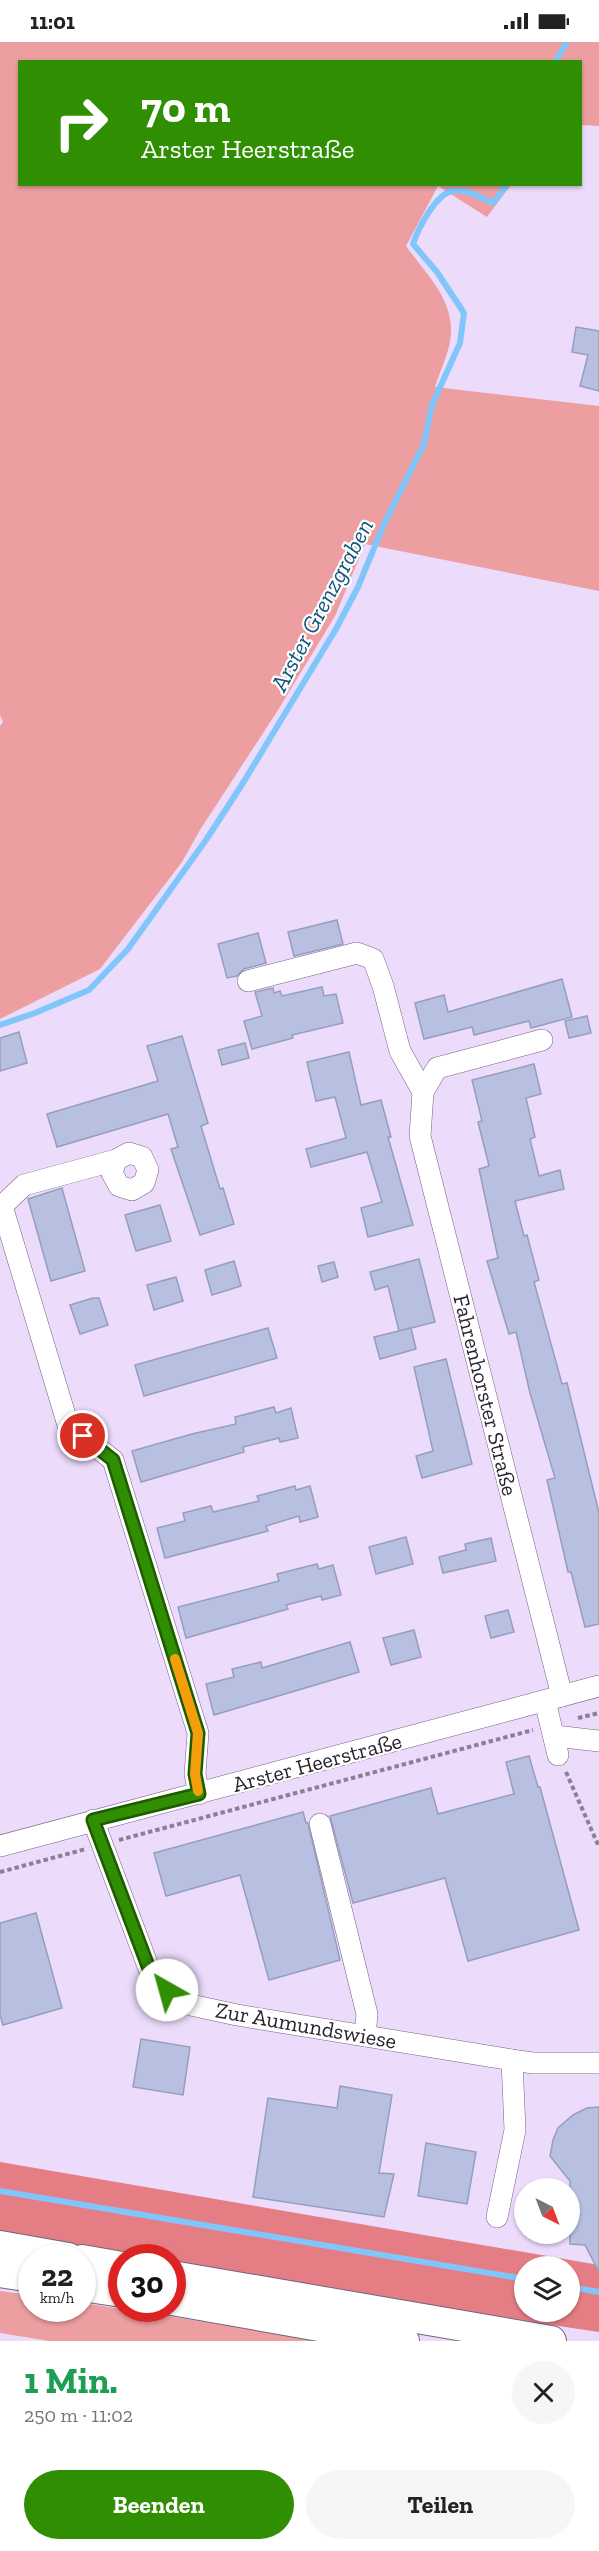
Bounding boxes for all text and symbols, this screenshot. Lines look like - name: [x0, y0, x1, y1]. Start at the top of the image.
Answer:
- text: 11:01: [30, 8, 75, 35]
- text: 70 m: [141, 82, 231, 133]
- icon: right: [42, 84, 120, 162]
- text: Arster Heerstraße: [141, 133, 354, 165]
- water label: Arster Grenzgraben: [263, 514, 379, 697]
- street label: Fahrenhorster Straße: [447, 1292, 524, 1499]
- pin: [57, 1410, 108, 1461]
- icon: arrive: [66, 1419, 99, 1452]
- street label: Arster Heerstraße: [230, 1727, 405, 1798]
- position arrow: [135, 1958, 199, 2022]
- street label: Zur Aumundswiese: [213, 1996, 398, 2055]
- north arrow: [514, 2178, 580, 2244]
- map controls: [514, 2178, 580, 2322]
- speed limit sign: 30: [108, 2244, 186, 2322]
- button: layers: [514, 2256, 580, 2322]
- text: 22: [41, 2258, 73, 2294]
- text: km/h: [40, 2289, 74, 2307]
- text: 1 Min.: [24, 2359, 118, 2402]
- button: close: [512, 2361, 575, 2424]
- text: 250 m · 11:02: [24, 2403, 133, 2427]
- button: Beenden: [24, 2470, 294, 2539]
- button: Teilen: [306, 2470, 575, 2539]

